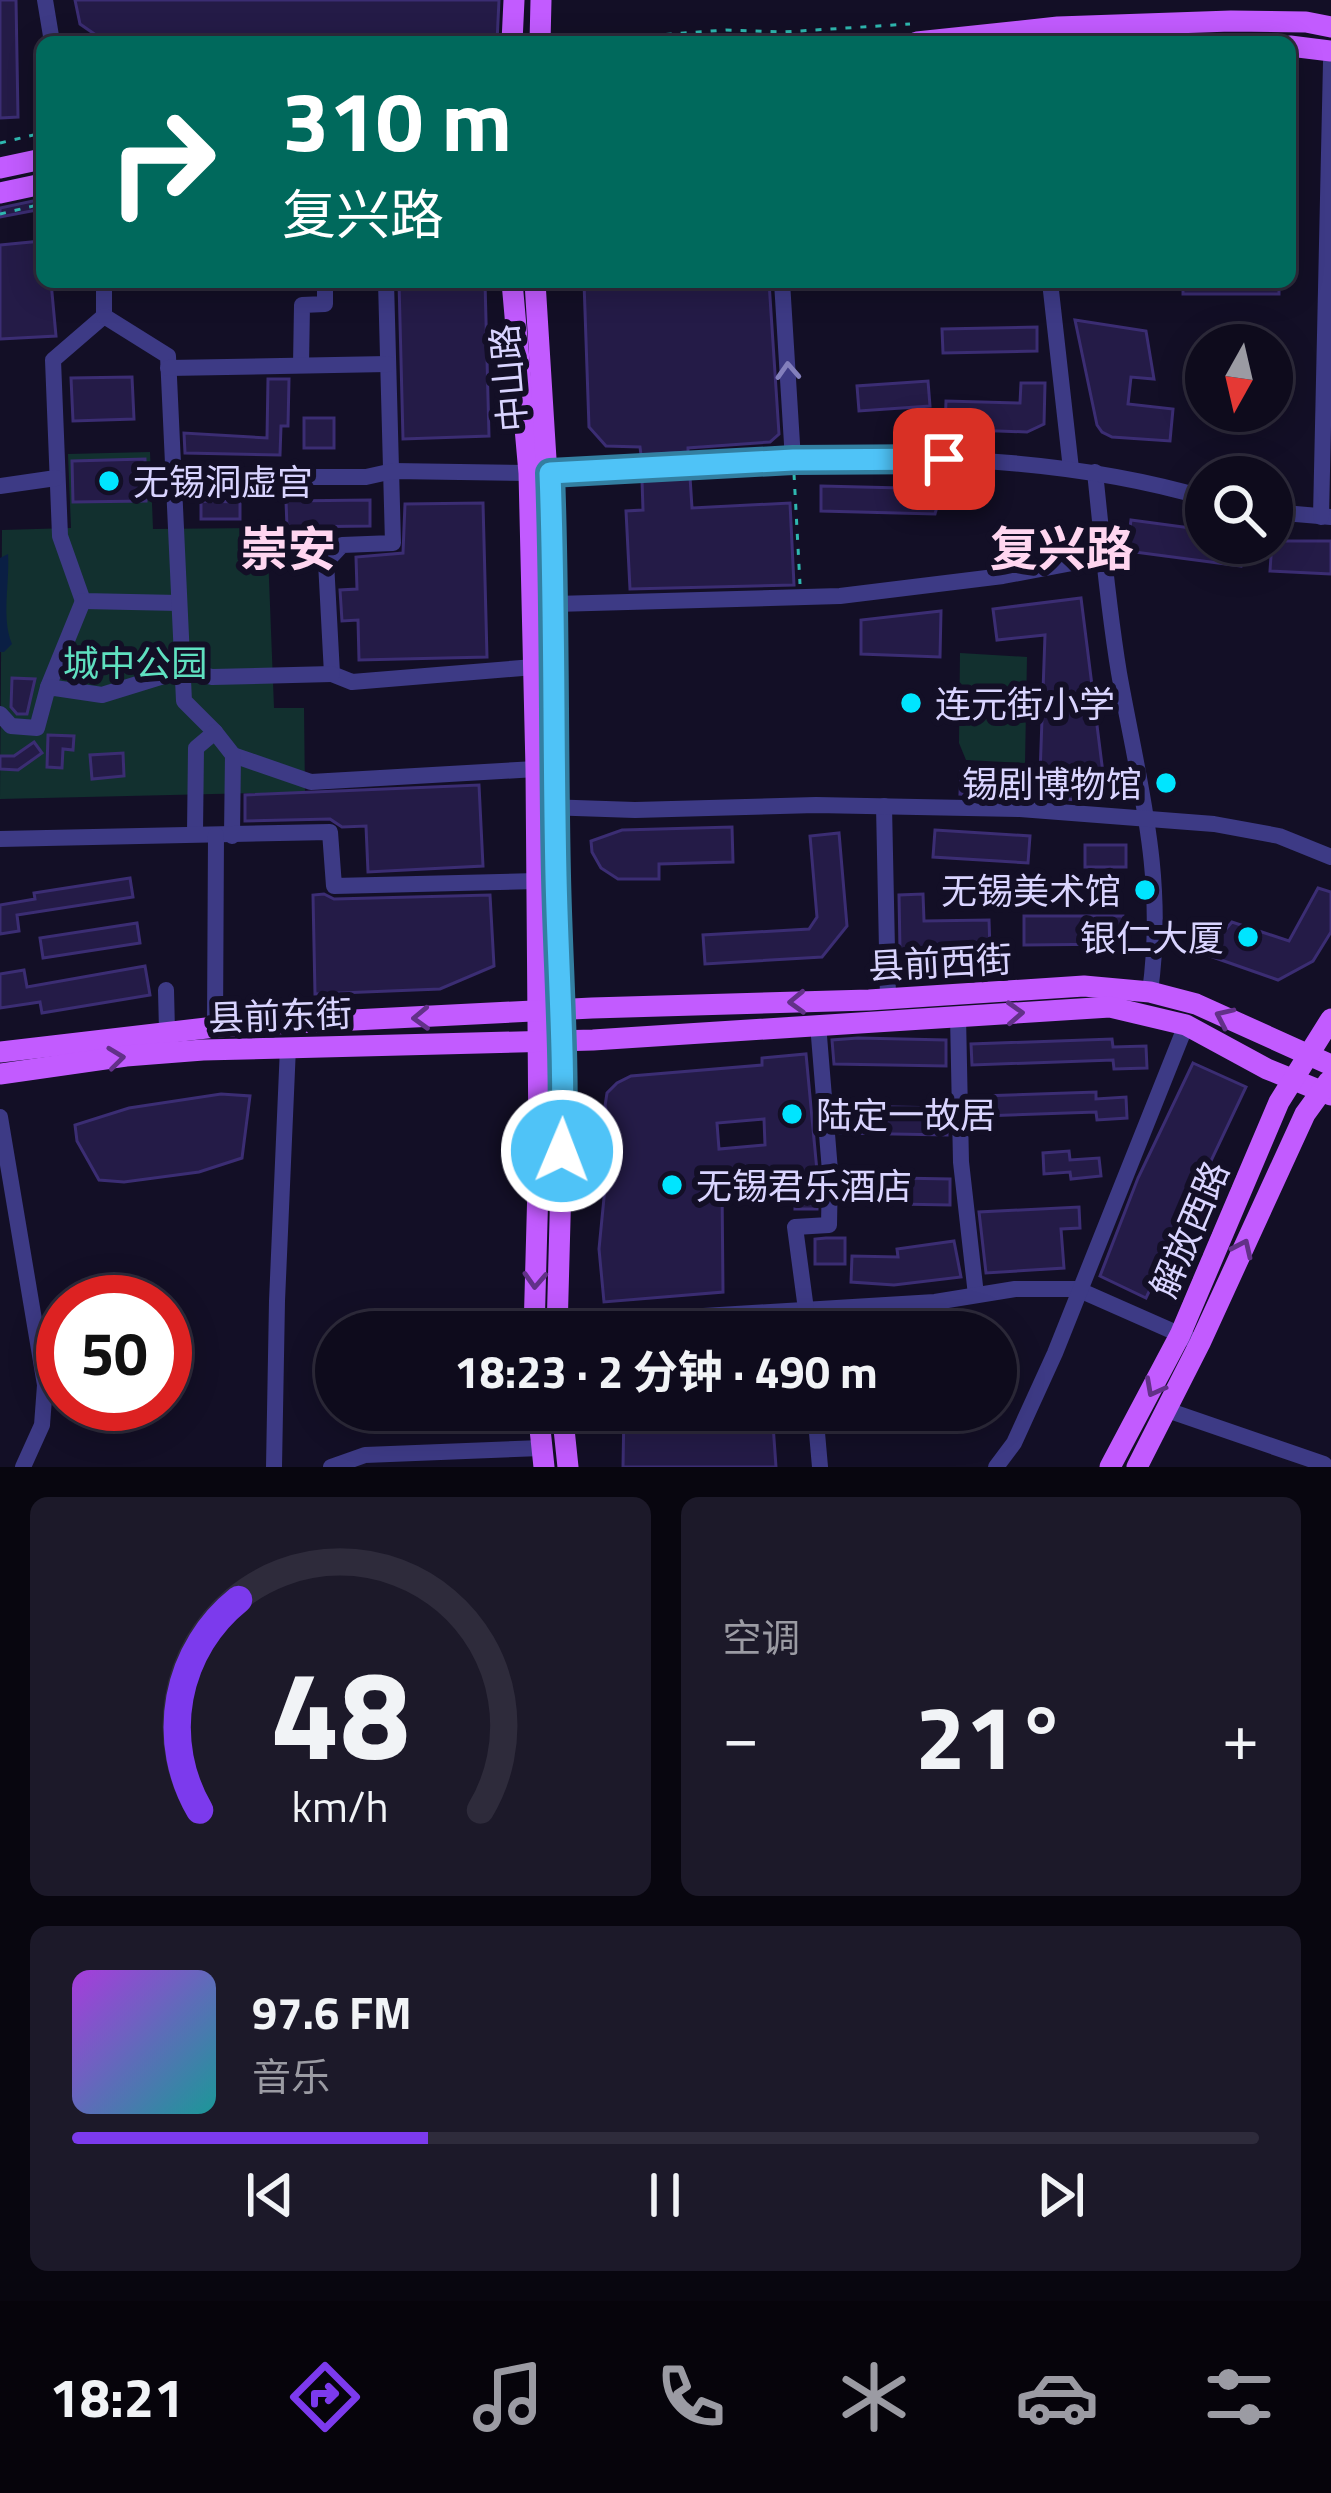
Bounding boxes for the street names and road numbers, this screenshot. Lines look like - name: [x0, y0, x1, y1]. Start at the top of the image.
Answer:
- street label: 中山路: [476, 322, 540, 434]
- street label: 县前西街: [867, 931, 1013, 993]
- street label: 县前东街: [207, 985, 353, 1045]
- street label: 解放西路: [1136, 1152, 1242, 1306]

